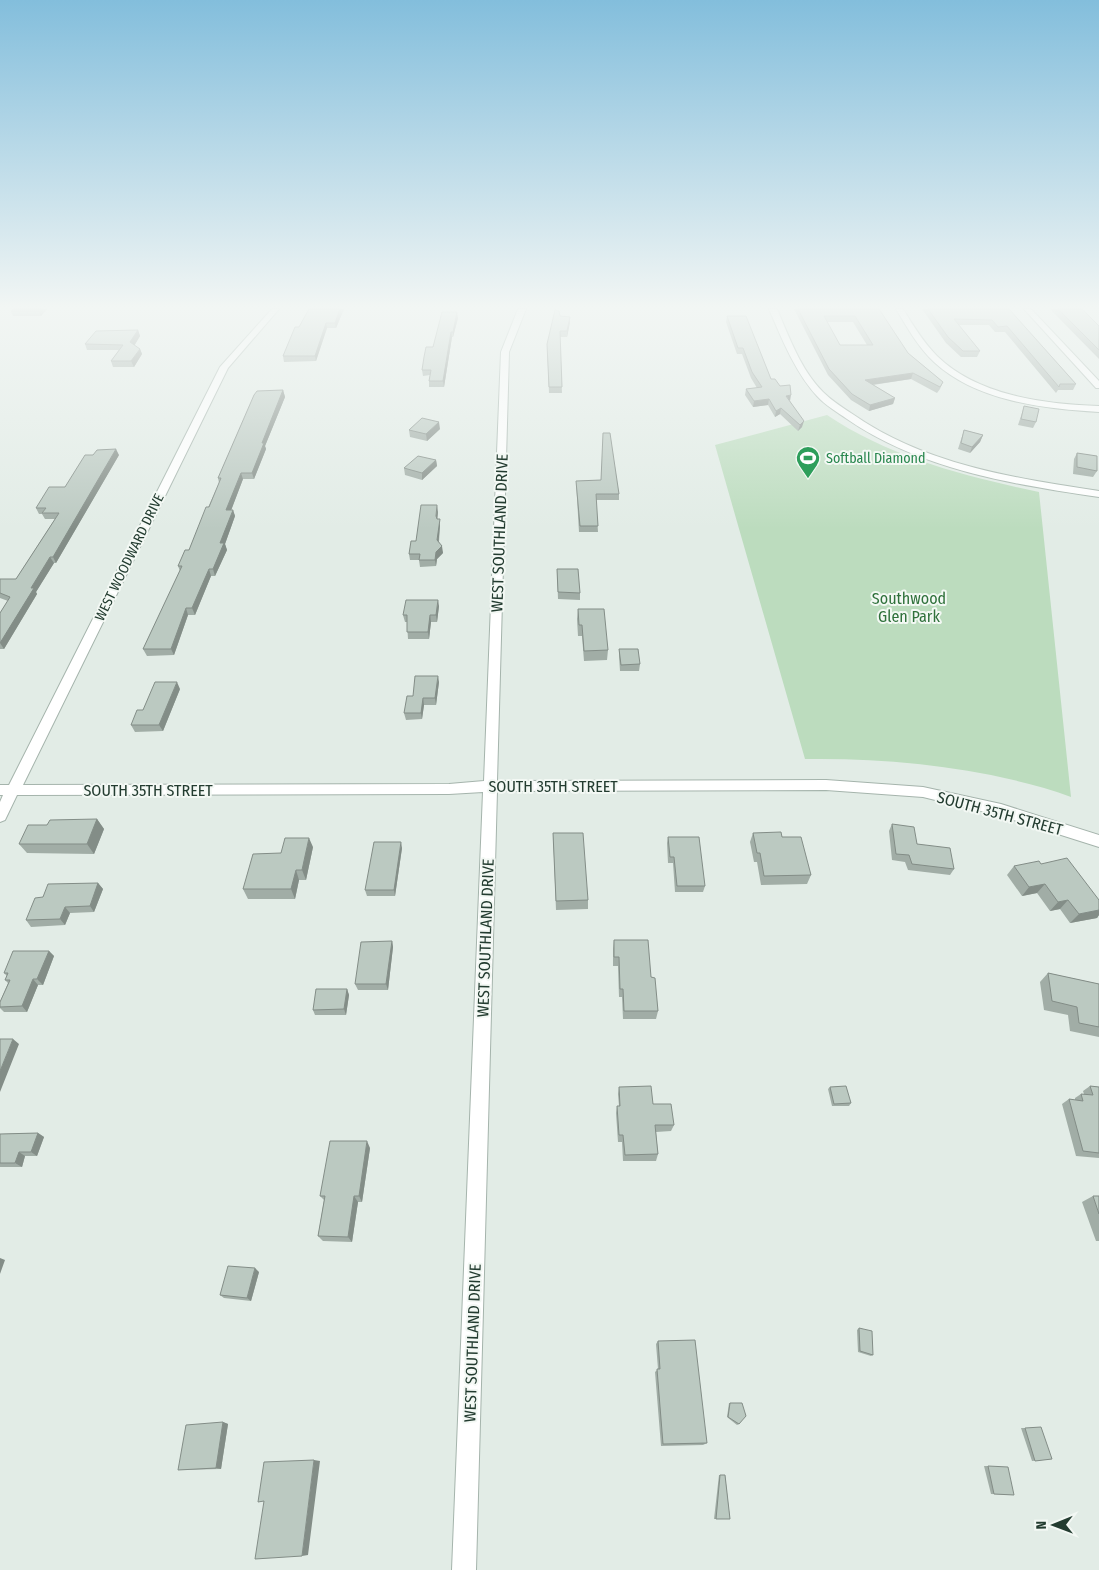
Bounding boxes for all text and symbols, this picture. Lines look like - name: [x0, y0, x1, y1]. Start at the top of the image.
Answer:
- sports icon: Softball Diamond: [795, 445, 821, 479]
- place label: Softball Diamond: [826, 450, 925, 467]
- street label: WEST SOUTHLAND DRIVE: [487, 453, 512, 613]
- street label: WEST WOODWARD DRIVE: [91, 490, 168, 624]
- park label: Southwood Glen Park: [872, 589, 946, 626]
- street label: SOUTH 35TH STREET: [488, 777, 618, 796]
- street label: SOUTH 35TH STREET: [83, 781, 213, 800]
- street label: SOUTH 35TH STREET: [935, 788, 1065, 840]
- street label: WEST SOUTHLAND DRIVE: [473, 858, 498, 1018]
- street label: WEST SOUTHLAND DRIVE: [460, 1263, 485, 1423]
- north arrow: [1029, 1500, 1079, 1550]
- text: N: [1033, 1521, 1050, 1530]

